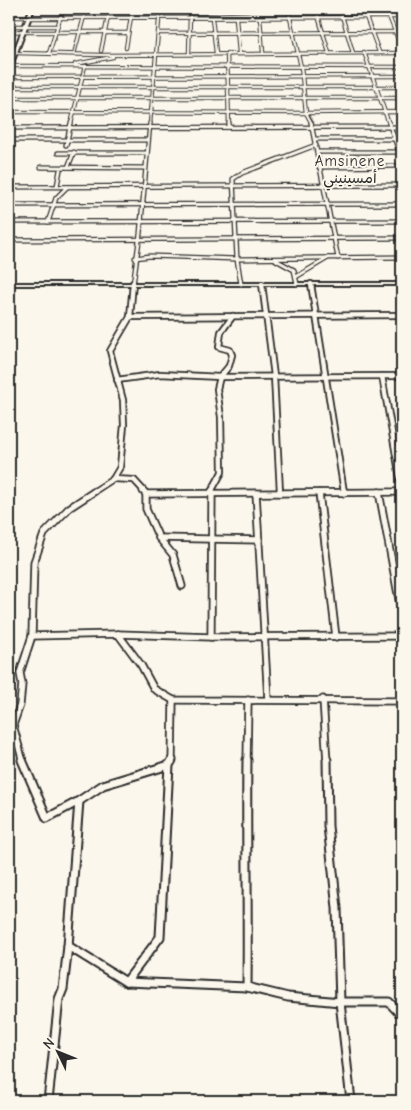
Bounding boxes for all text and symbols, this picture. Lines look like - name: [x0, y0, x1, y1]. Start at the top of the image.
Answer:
- district label: Amsinene أمسينيني: [315, 152, 385, 191]
- north arrow: [32, 1028, 82, 1078]
- text: N: [40, 1034, 58, 1053]

